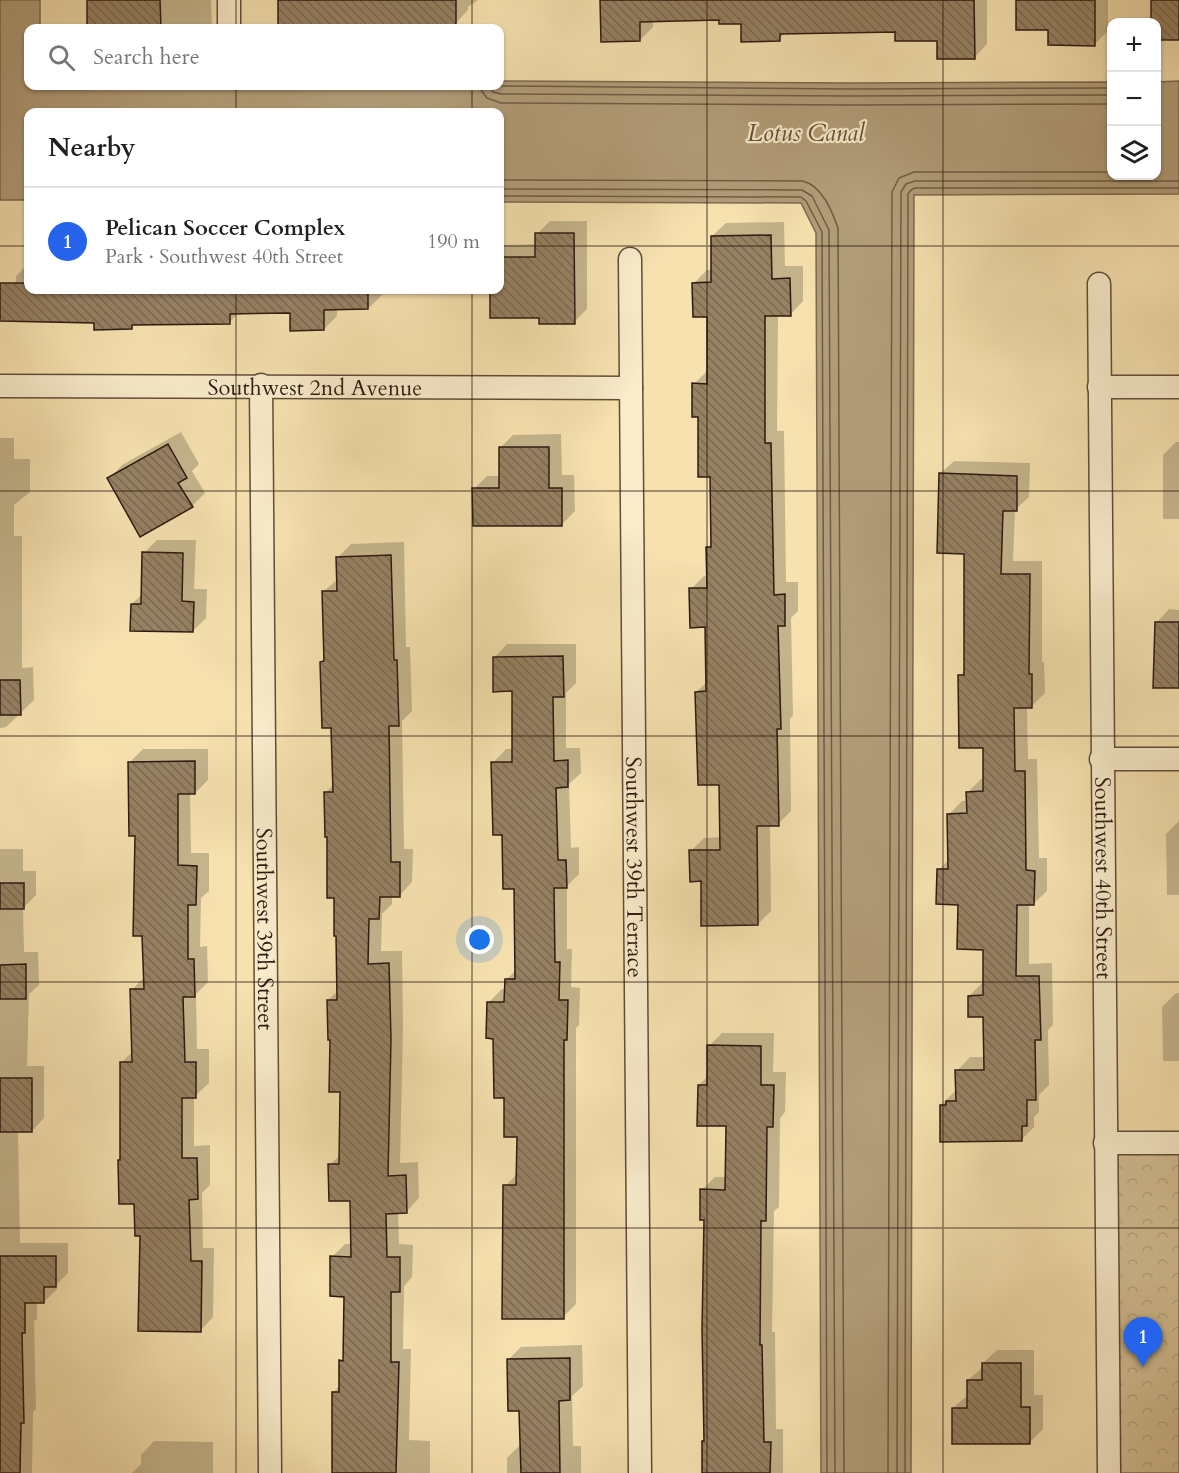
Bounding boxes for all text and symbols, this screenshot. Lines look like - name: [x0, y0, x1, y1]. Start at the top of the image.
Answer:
- map controls: [1107, 18, 1161, 180]
- button: +: [1107, 18, 1161, 72]
- search box: [24, 24, 504, 90]
- icon: search: [45, 41, 78, 74]
- text: Search here: [93, 42, 200, 72]
- button: −: [1107, 72, 1161, 126]
- water label: Lotus Canal: [747, 117, 866, 150]
- button: layers: [1107, 126, 1161, 180]
- text: Nearby: [48, 130, 136, 165]
- text: Pelican Soccer Complex: [105, 213, 346, 243]
- text: 1: [62, 228, 73, 255]
- text: 190 m: [427, 228, 480, 255]
- text: Park · Southwest 40th Street: [105, 243, 343, 270]
- street label: Southwest 2nd Avenue: [208, 373, 422, 403]
- street label: Southwest 39th Terrace: [618, 756, 650, 978]
- street label: Southwest 40th Street: [1087, 777, 1119, 979]
- street label: Southwest 39th Street: [249, 828, 280, 1030]
- your location: [465, 925, 494, 954]
- pin: 1: [1124, 1318, 1162, 1367]

